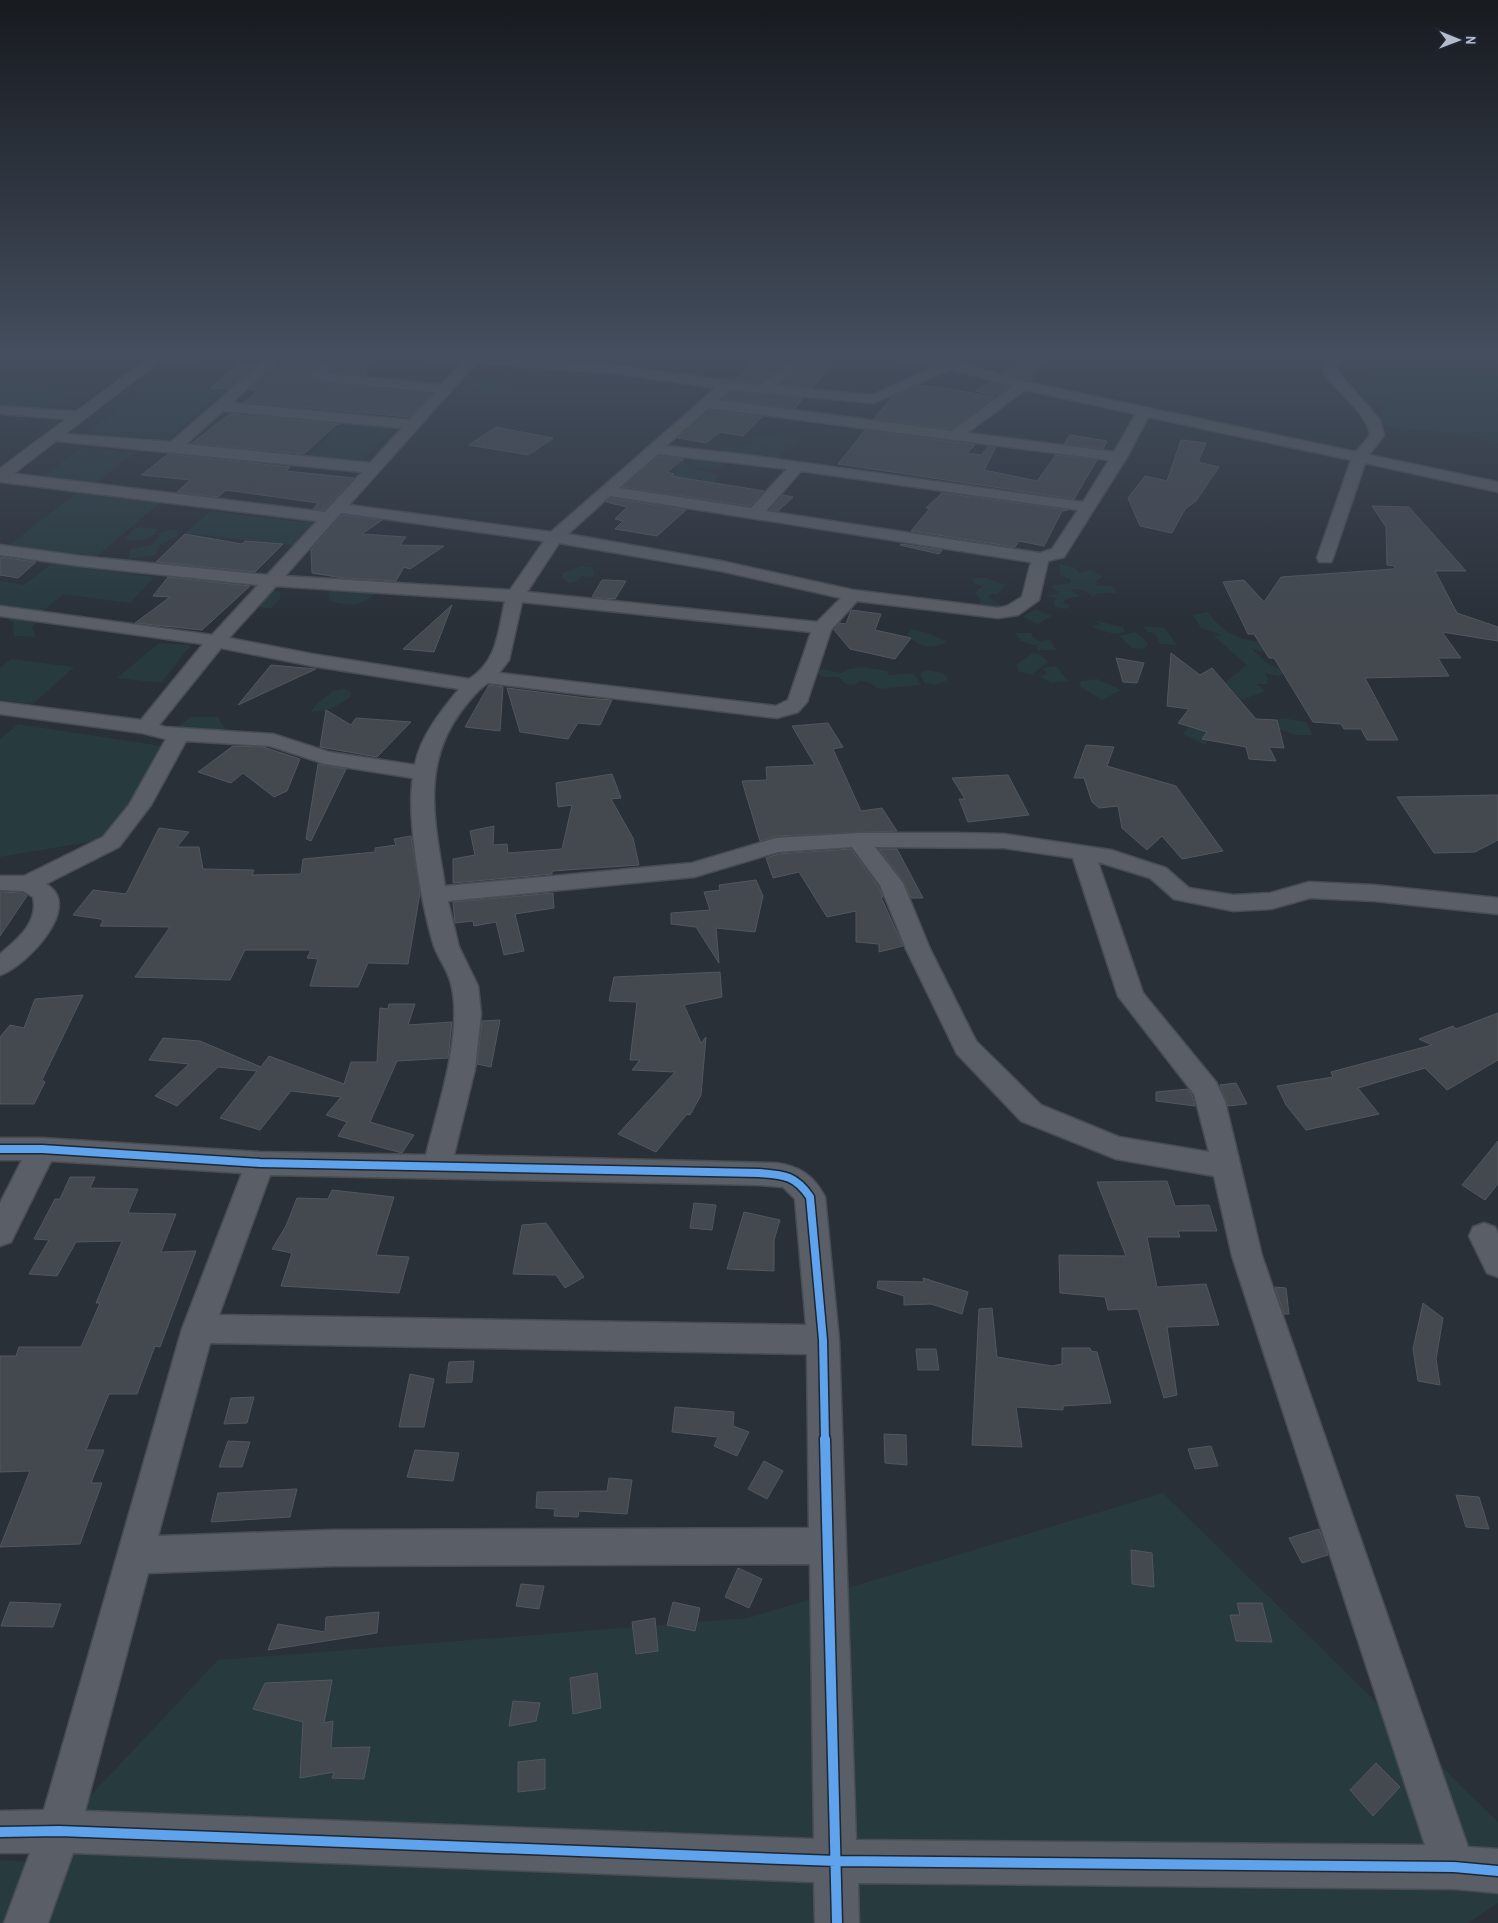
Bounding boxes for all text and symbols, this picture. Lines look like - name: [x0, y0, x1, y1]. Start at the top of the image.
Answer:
- north arrow: [1433, 15, 1483, 65]
- text: N: [1462, 36, 1480, 45]

